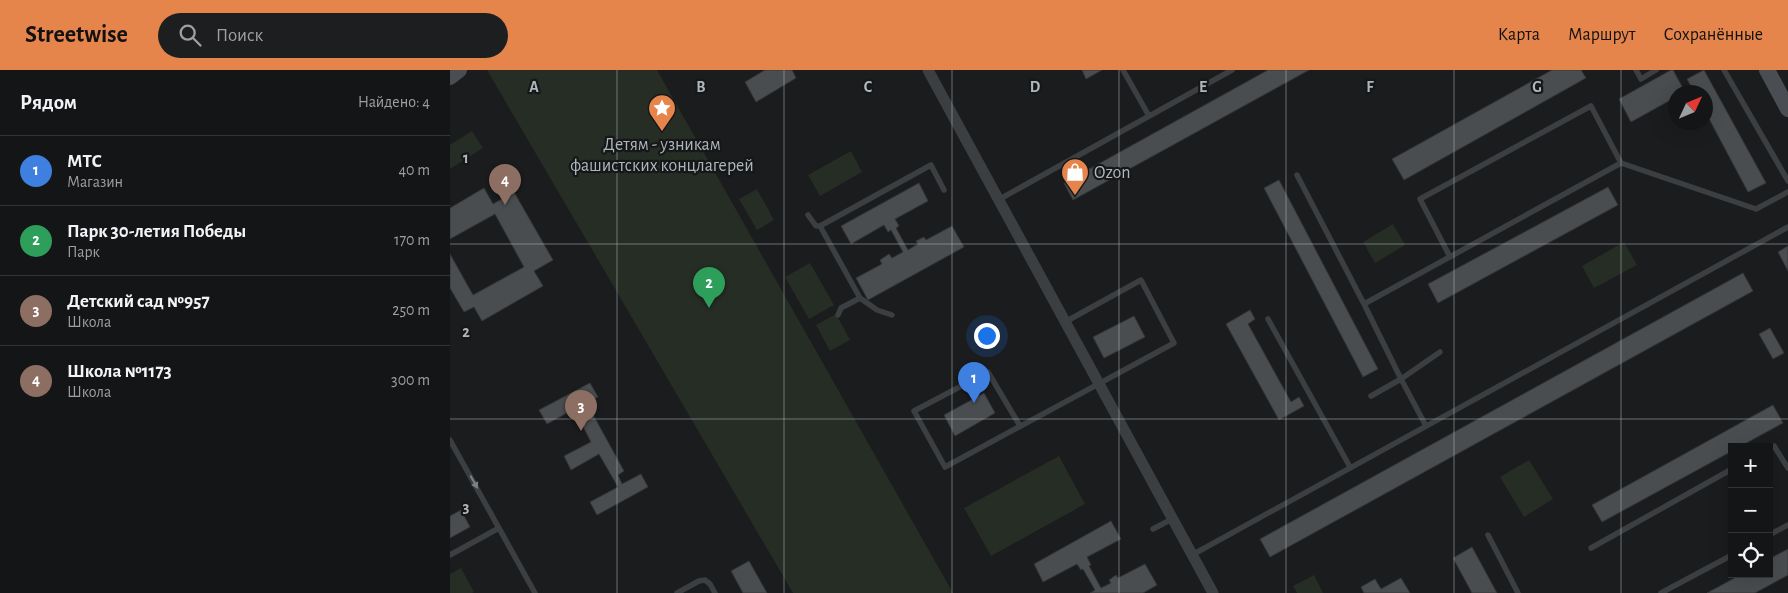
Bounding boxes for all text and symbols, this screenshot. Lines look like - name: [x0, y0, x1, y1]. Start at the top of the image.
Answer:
- search box: [158, 13, 508, 58]
- icon: search: [176, 21, 204, 49]
- text: Streetwise: [25, 23, 128, 47]
- text: Поиск: [216, 26, 263, 45]
- text: Карта: [1498, 26, 1540, 44]
- text: Маршрут: [1568, 26, 1636, 44]
- text: Сохранённые: [1664, 26, 1763, 44]
- text: A: [529, 79, 539, 95]
- text: B: [696, 79, 706, 95]
- text: C: [864, 79, 873, 95]
- text: D: [1030, 79, 1041, 95]
- text: E: [1199, 79, 1207, 95]
- text: F: [1366, 79, 1374, 95]
- text: G: [1532, 79, 1542, 95]
- north arrow: [1668, 85, 1713, 130]
- text: Рядом: [20, 92, 77, 113]
- place icon: Детям - узникам фашистских концлагерей: [647, 93, 677, 132]
- text: Найдено: 4: [358, 94, 430, 110]
- place label: Детям - узникам фашистских концлагерей: [570, 136, 754, 175]
- text: 1: [463, 150, 469, 166]
- text: МТС: [67, 152, 102, 171]
- shop icon: Ozon: [1060, 157, 1090, 196]
- text: 1: [33, 162, 39, 178]
- text: 40 m: [398, 162, 430, 178]
- pin: 4: [489, 164, 521, 205]
- place label: Ozon: [1094, 164, 1131, 182]
- text: Магазин: [67, 174, 123, 190]
- text: Парк 30-летия Победы: [67, 222, 246, 241]
- text: 2: [32, 232, 40, 248]
- text: 170 m: [394, 232, 430, 248]
- text: Парк: [67, 244, 100, 260]
- pin: 2: [693, 267, 725, 308]
- text: Детский сад №957: [67, 292, 210, 311]
- text: 3: [33, 302, 39, 318]
- text: 250 m: [392, 302, 430, 318]
- text: Школа: [67, 314, 111, 330]
- your location: [974, 323, 1000, 349]
- text: 2: [462, 324, 470, 340]
- text: Школа №1173: [67, 362, 172, 381]
- pin: 1: [958, 362, 990, 403]
- text: 4: [32, 372, 40, 388]
- text: 300 m: [391, 372, 430, 388]
- text: Школа: [67, 384, 111, 400]
- pin: 3: [565, 390, 597, 431]
- map controls: [1728, 443, 1773, 578]
- button: +: [1728, 443, 1773, 488]
- one-way arrow: [469, 476, 478, 489]
- button: −: [1728, 488, 1773, 533]
- text: 3: [463, 499, 470, 515]
- button: locate: [1728, 533, 1773, 578]

